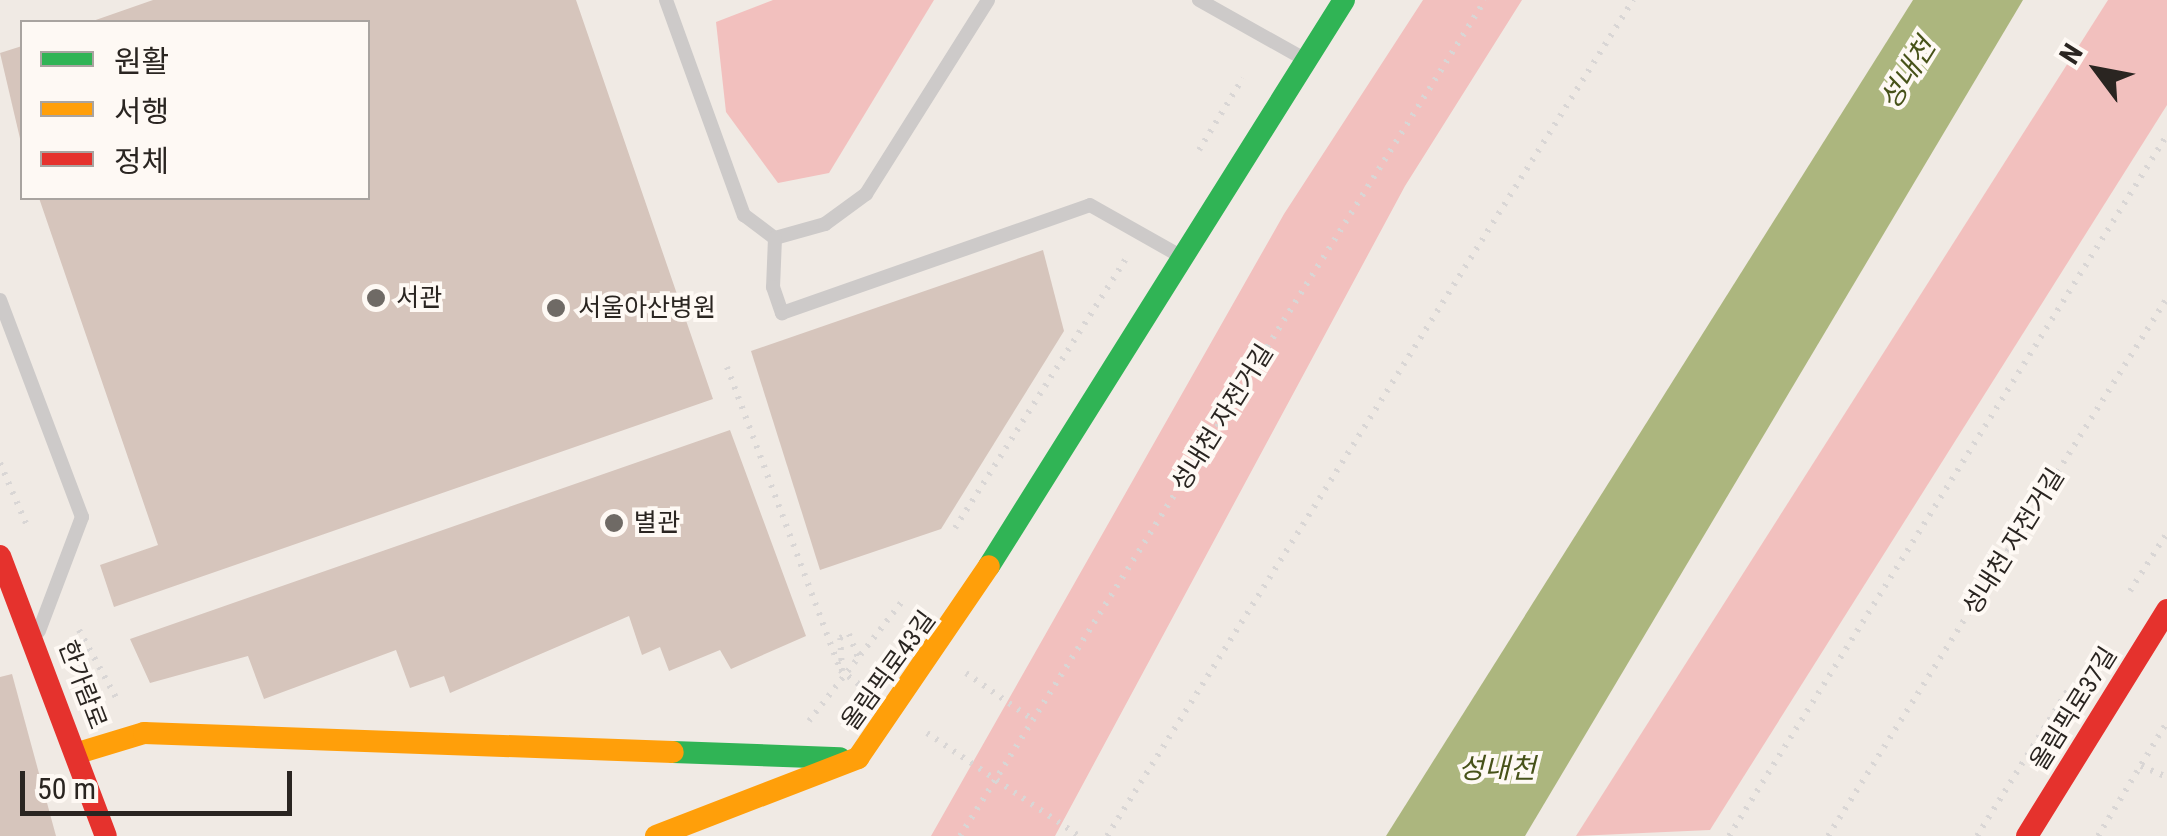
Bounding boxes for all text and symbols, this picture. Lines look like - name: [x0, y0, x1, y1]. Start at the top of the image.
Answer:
- legend: [20, 20, 370, 200]
- north arrow: [2047, 20, 2147, 120]
- water label: 성내천: [1873, 32, 1943, 116]
- text: N: [2053, 38, 2090, 70]
- text: 원활: [114, 44, 169, 79]
- text: 서행: [114, 94, 169, 129]
- text: 정체: [114, 144, 169, 179]
- place label: 서관: [396, 283, 442, 313]
- marker: 서관: [365, 287, 387, 309]
- place label: 서울아산병원: [578, 293, 716, 323]
- marker: 서울아산병원: [543, 295, 569, 321]
- street label: 성내천 자전거길: [1166, 339, 1280, 497]
- street label: 성내천 자전거길: [1957, 463, 2071, 621]
- place label: 별관: [634, 508, 680, 538]
- marker: 별관: [603, 512, 625, 534]
- street label: 올림픽로43길: [836, 606, 942, 736]
- street label: 한가람로: [52, 637, 112, 733]
- street label: 올림픽로37길: [2024, 642, 2124, 776]
- scale bar: [25, 751, 298, 813]
- water label: 성내천: [1458, 752, 1536, 786]
- text: 50 m: [37, 771, 96, 806]

